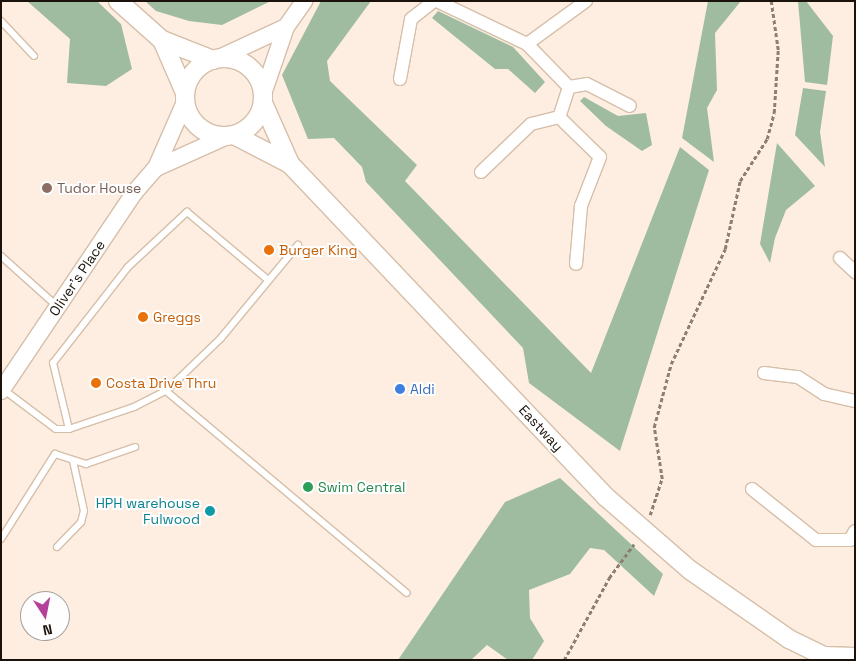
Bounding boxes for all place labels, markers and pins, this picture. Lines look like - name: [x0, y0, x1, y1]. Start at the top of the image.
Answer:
- place label: Tudor House: [57, 180, 141, 196]
- marker: Tudor House: [41, 182, 53, 194]
- place label: Burger King: [279, 242, 358, 258]
- marker: Burger King: [263, 244, 275, 256]
- place label: Greggs: [153, 309, 201, 325]
- marker: Greggs: [137, 311, 149, 323]
- place label: Costa Drive Thru: [106, 375, 217, 391]
- marker: Costa Drive Thru: [90, 377, 102, 389]
- place label: Aldi: [410, 381, 435, 397]
- marker: Aldi: [394, 383, 406, 395]
- place label: Swim Central: [318, 479, 405, 495]
- marker: Swim Central: [302, 481, 314, 493]
- place label: HPH warehouse Fulwood: [96, 495, 200, 528]
- marker: HPH warehouse Fulwood: [204, 505, 216, 517]

